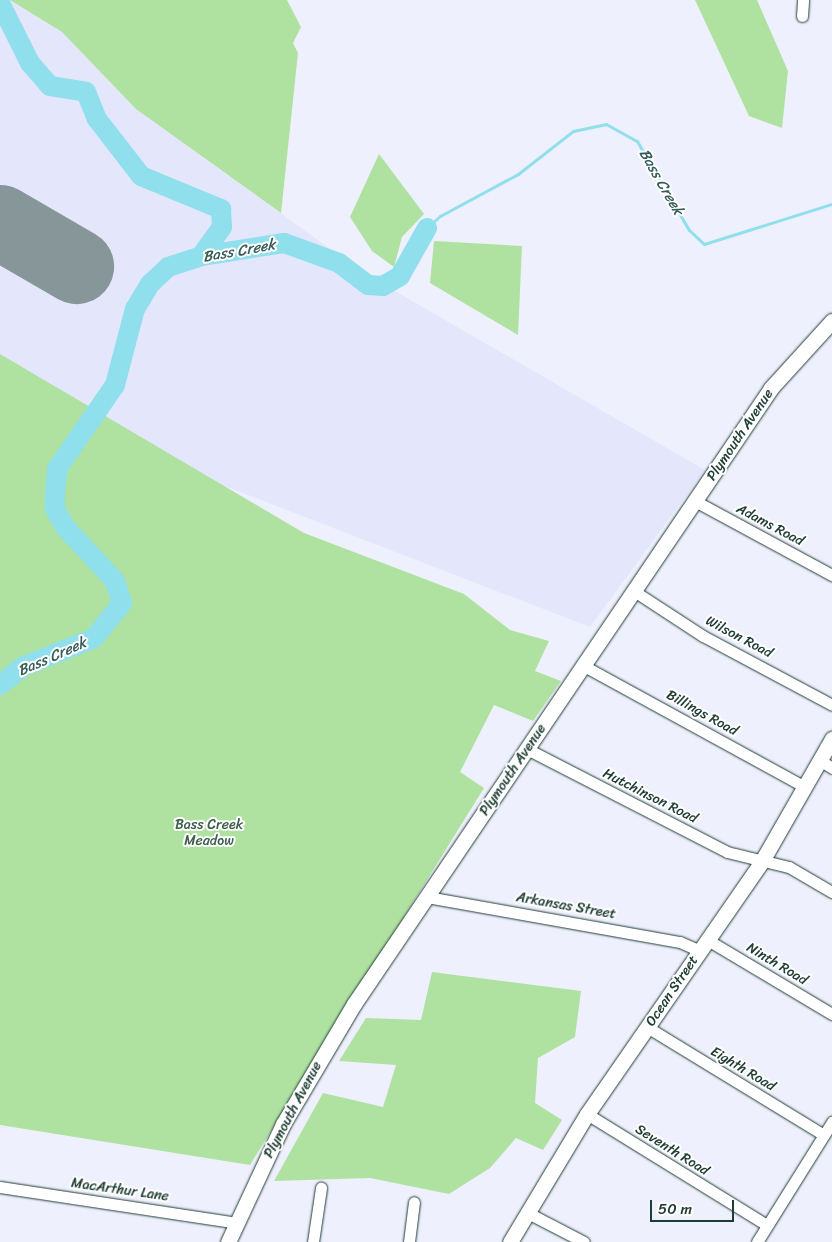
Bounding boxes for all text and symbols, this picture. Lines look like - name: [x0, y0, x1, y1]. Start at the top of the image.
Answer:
- water label: Bass Creek: [635, 146, 687, 218]
- water label: Bass Creek: [201, 236, 277, 266]
- street label: Plymouth Avenue: [703, 386, 777, 484]
- street label: Adams Road: [734, 500, 806, 550]
- street label: Wilson Road: [703, 612, 775, 662]
- water label: Bass Creek: [15, 634, 89, 680]
- street label: Billings Road: [663, 686, 741, 740]
- street label: Plymouth Avenue: [476, 721, 550, 819]
- street label: Hutchinson Road: [600, 765, 700, 827]
- park label: Bass Creek Meadow: [175, 817, 243, 850]
- street label: Arkansas Street: [515, 889, 617, 923]
- street label: Ninth Road: [743, 939, 811, 989]
- street label: Ocean Street: [642, 952, 702, 1030]
- street label: Eighth Road: [708, 1043, 778, 1095]
- street label: Plymouth Avenue: [260, 1059, 326, 1161]
- street label: Seventh Road: [632, 1121, 712, 1179]
- street label: MacArthur Lane: [70, 1175, 170, 1205]
- scale bar: [652, 1190, 736, 1222]
- text: 50 m: [658, 1196, 692, 1222]

